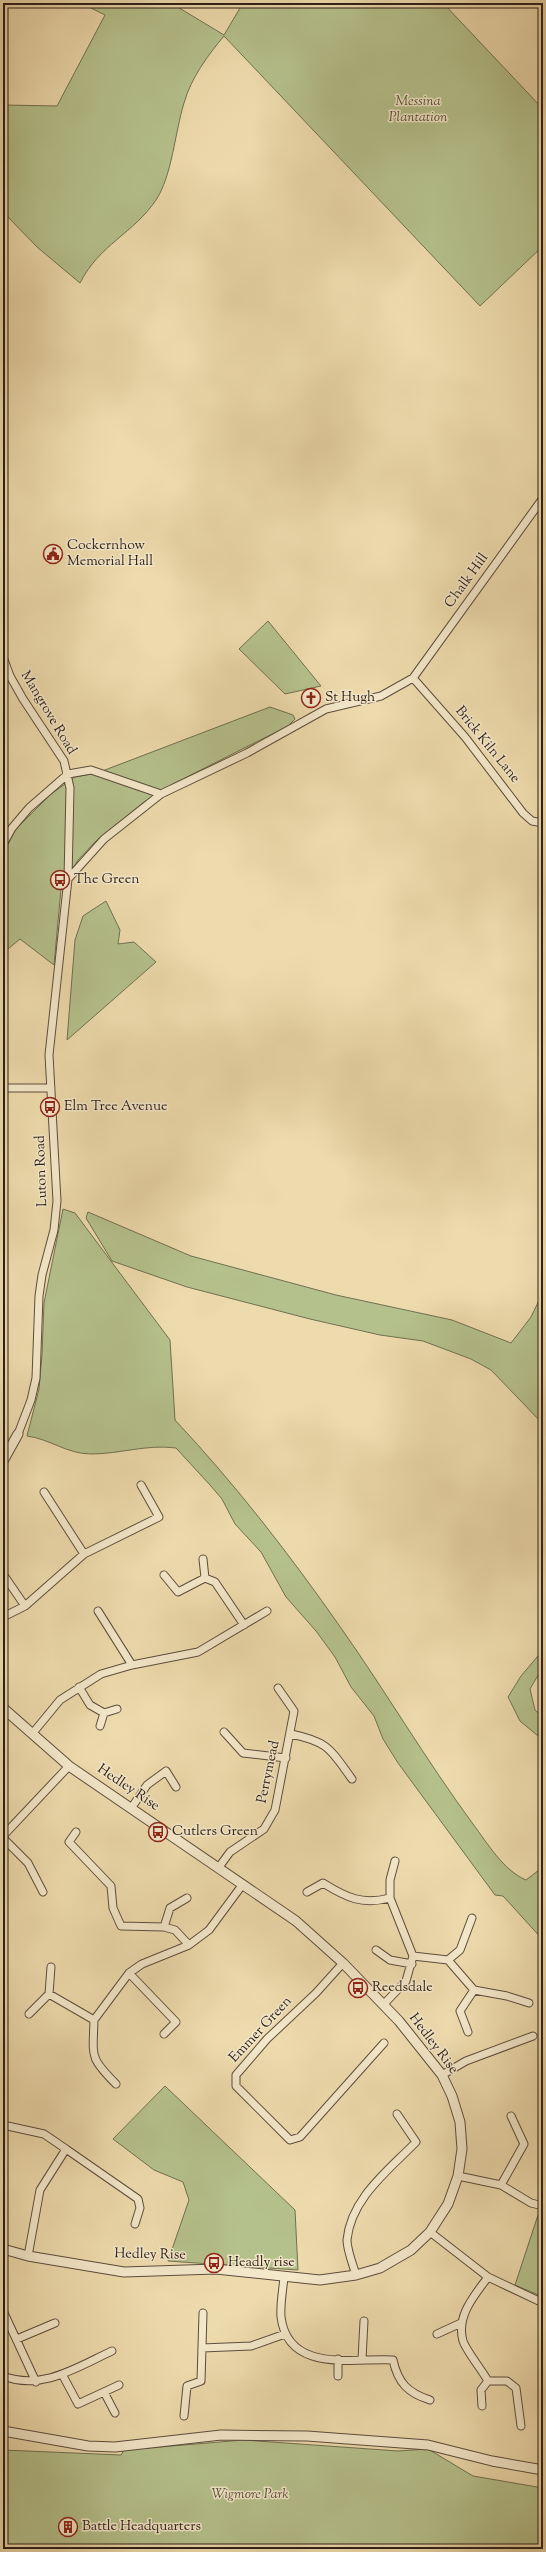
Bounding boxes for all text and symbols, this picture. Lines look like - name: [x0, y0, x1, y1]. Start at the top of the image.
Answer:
- park label: Messina Plantation: [389, 92, 448, 128]
- place label: Cockernhow Memorial Hall: [67, 536, 153, 572]
- public building icon: Cockernhow Memorial Hall: [42, 543, 64, 565]
- street label: Chalk Hill: [440, 549, 494, 613]
- street label: Mangrove Road: [15, 667, 81, 759]
- church icon: St Hugh: [300, 687, 322, 709]
- place label: St Hugh: [325, 688, 375, 708]
- street label: Brick Kiln Lane: [450, 702, 524, 788]
- bus stop icon: The Green: [49, 869, 71, 891]
- place label: The Green: [74, 870, 139, 890]
- bus stop icon: Elm Tree Avenue: [39, 1096, 61, 1118]
- place label: Elm Tree Avenue: [64, 1097, 168, 1117]
- street label: Luton Road: [31, 1135, 53, 1207]
- street label: Perrymead: [253, 1739, 285, 1805]
- street label: Hedley Rise: [93, 1760, 163, 1816]
- bus stop icon: Cutlers Green: [147, 1821, 169, 1843]
- place label: Cutlers Green: [172, 1822, 258, 1842]
- bus stop icon: Reedsdale: [347, 1977, 369, 1999]
- place label: Reedsdale: [372, 1978, 433, 1998]
- street label: Emmer Green: [225, 1992, 297, 2068]
- street label: Hedley Rise: [403, 2009, 463, 2079]
- street label: Hedley Rise: [114, 2244, 186, 2266]
- bus stop icon: Headly rise: [203, 2252, 225, 2274]
- place label: Headly rise: [228, 2253, 295, 2273]
- park label: Wigmore Park: [211, 2485, 289, 2505]
- building icon: Battle Headquarters: [57, 2516, 79, 2538]
- place label: Battle Headquarters: [82, 2517, 201, 2537]

